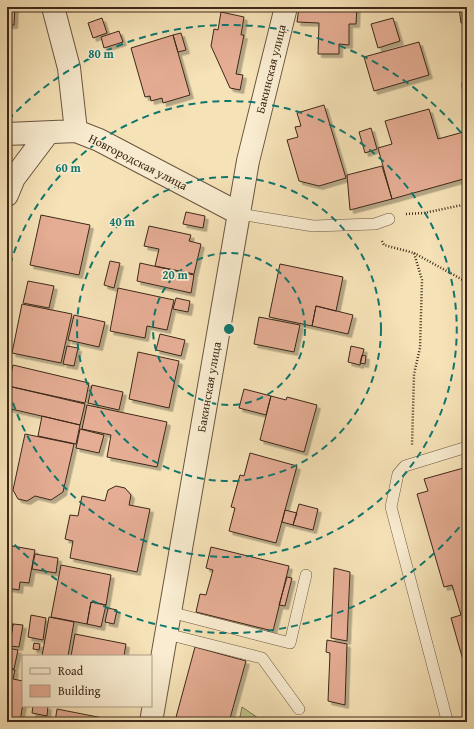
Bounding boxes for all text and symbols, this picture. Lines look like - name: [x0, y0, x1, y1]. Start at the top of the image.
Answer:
- street label: Бакинская улица: [251, 22, 290, 115]
- text: 80 m: [88, 45, 114, 62]
- street label: Новгородская улица: [86, 129, 191, 194]
- text: 60 m: [55, 159, 81, 176]
- text: 40 m: [109, 213, 135, 230]
- text: 20 m: [162, 266, 188, 283]
- centre of rings: [222, 322, 236, 336]
- street label: Бакинская улица: [192, 340, 225, 433]
- legend: [22, 655, 152, 707]
- text: Road: [58, 662, 84, 679]
- text: Building: [58, 682, 101, 699]

